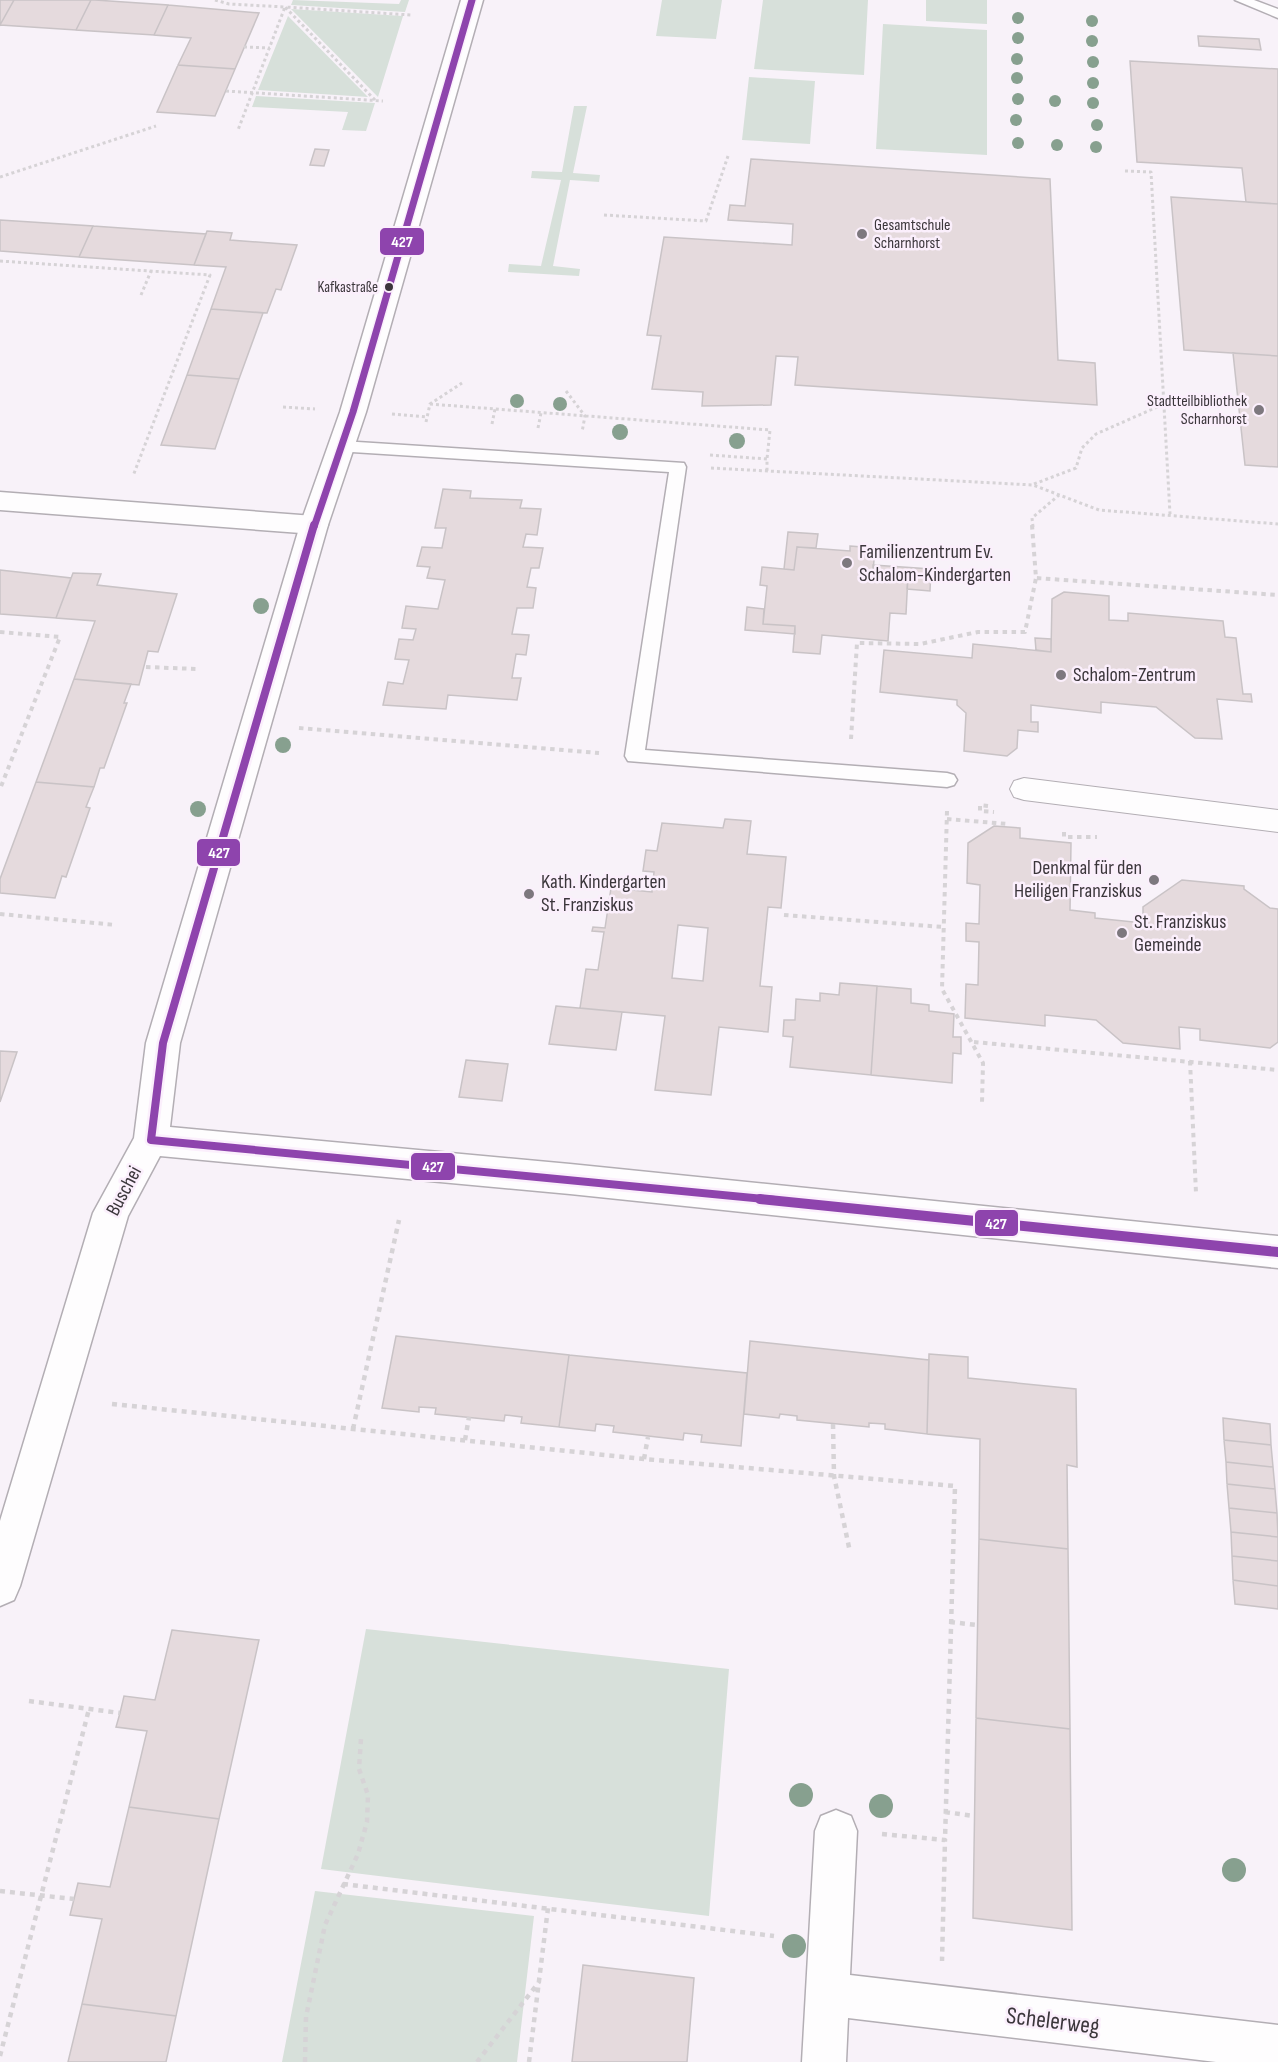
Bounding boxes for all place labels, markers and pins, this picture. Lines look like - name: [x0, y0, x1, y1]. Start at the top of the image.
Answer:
- place label: Gesamtschule Scharnhorst: [874, 216, 951, 253]
- marker: Gesamtschule Scharnhorst: [855, 227, 869, 241]
- place label: Kafkastraße: [318, 278, 378, 297]
- marker: Kafkastraße: [383, 281, 395, 293]
- place label: Stadtteilbibliothek Scharnhorst: [1147, 392, 1247, 429]
- marker: Stadtteilbibliothek Scharnhorst: [1252, 403, 1266, 417]
- place label: Familienzentrum Ev. Schalom-Kindergarten: [859, 540, 1011, 587]
- marker: Familienzentrum Ev. Schalom-Kindergarten: [840, 556, 854, 570]
- place label: Schalom-Zentrum: [1073, 663, 1196, 687]
- marker: Schalom-Zentrum: [1054, 668, 1068, 682]
- place label: Denkmal für den Heiligen Franziskus: [1014, 856, 1142, 903]
- place label: Kath. Kindergarten St. Franziskus: [541, 870, 666, 917]
- marker: Denkmal für den Heiligen Franziskus: [1147, 873, 1161, 887]
- marker: Kath. Kindergarten St. Franziskus: [522, 887, 536, 901]
- place label: St. Franziskus Gemeinde: [1134, 910, 1226, 957]
- marker: St. Franziskus Gemeinde: [1115, 926, 1129, 940]

